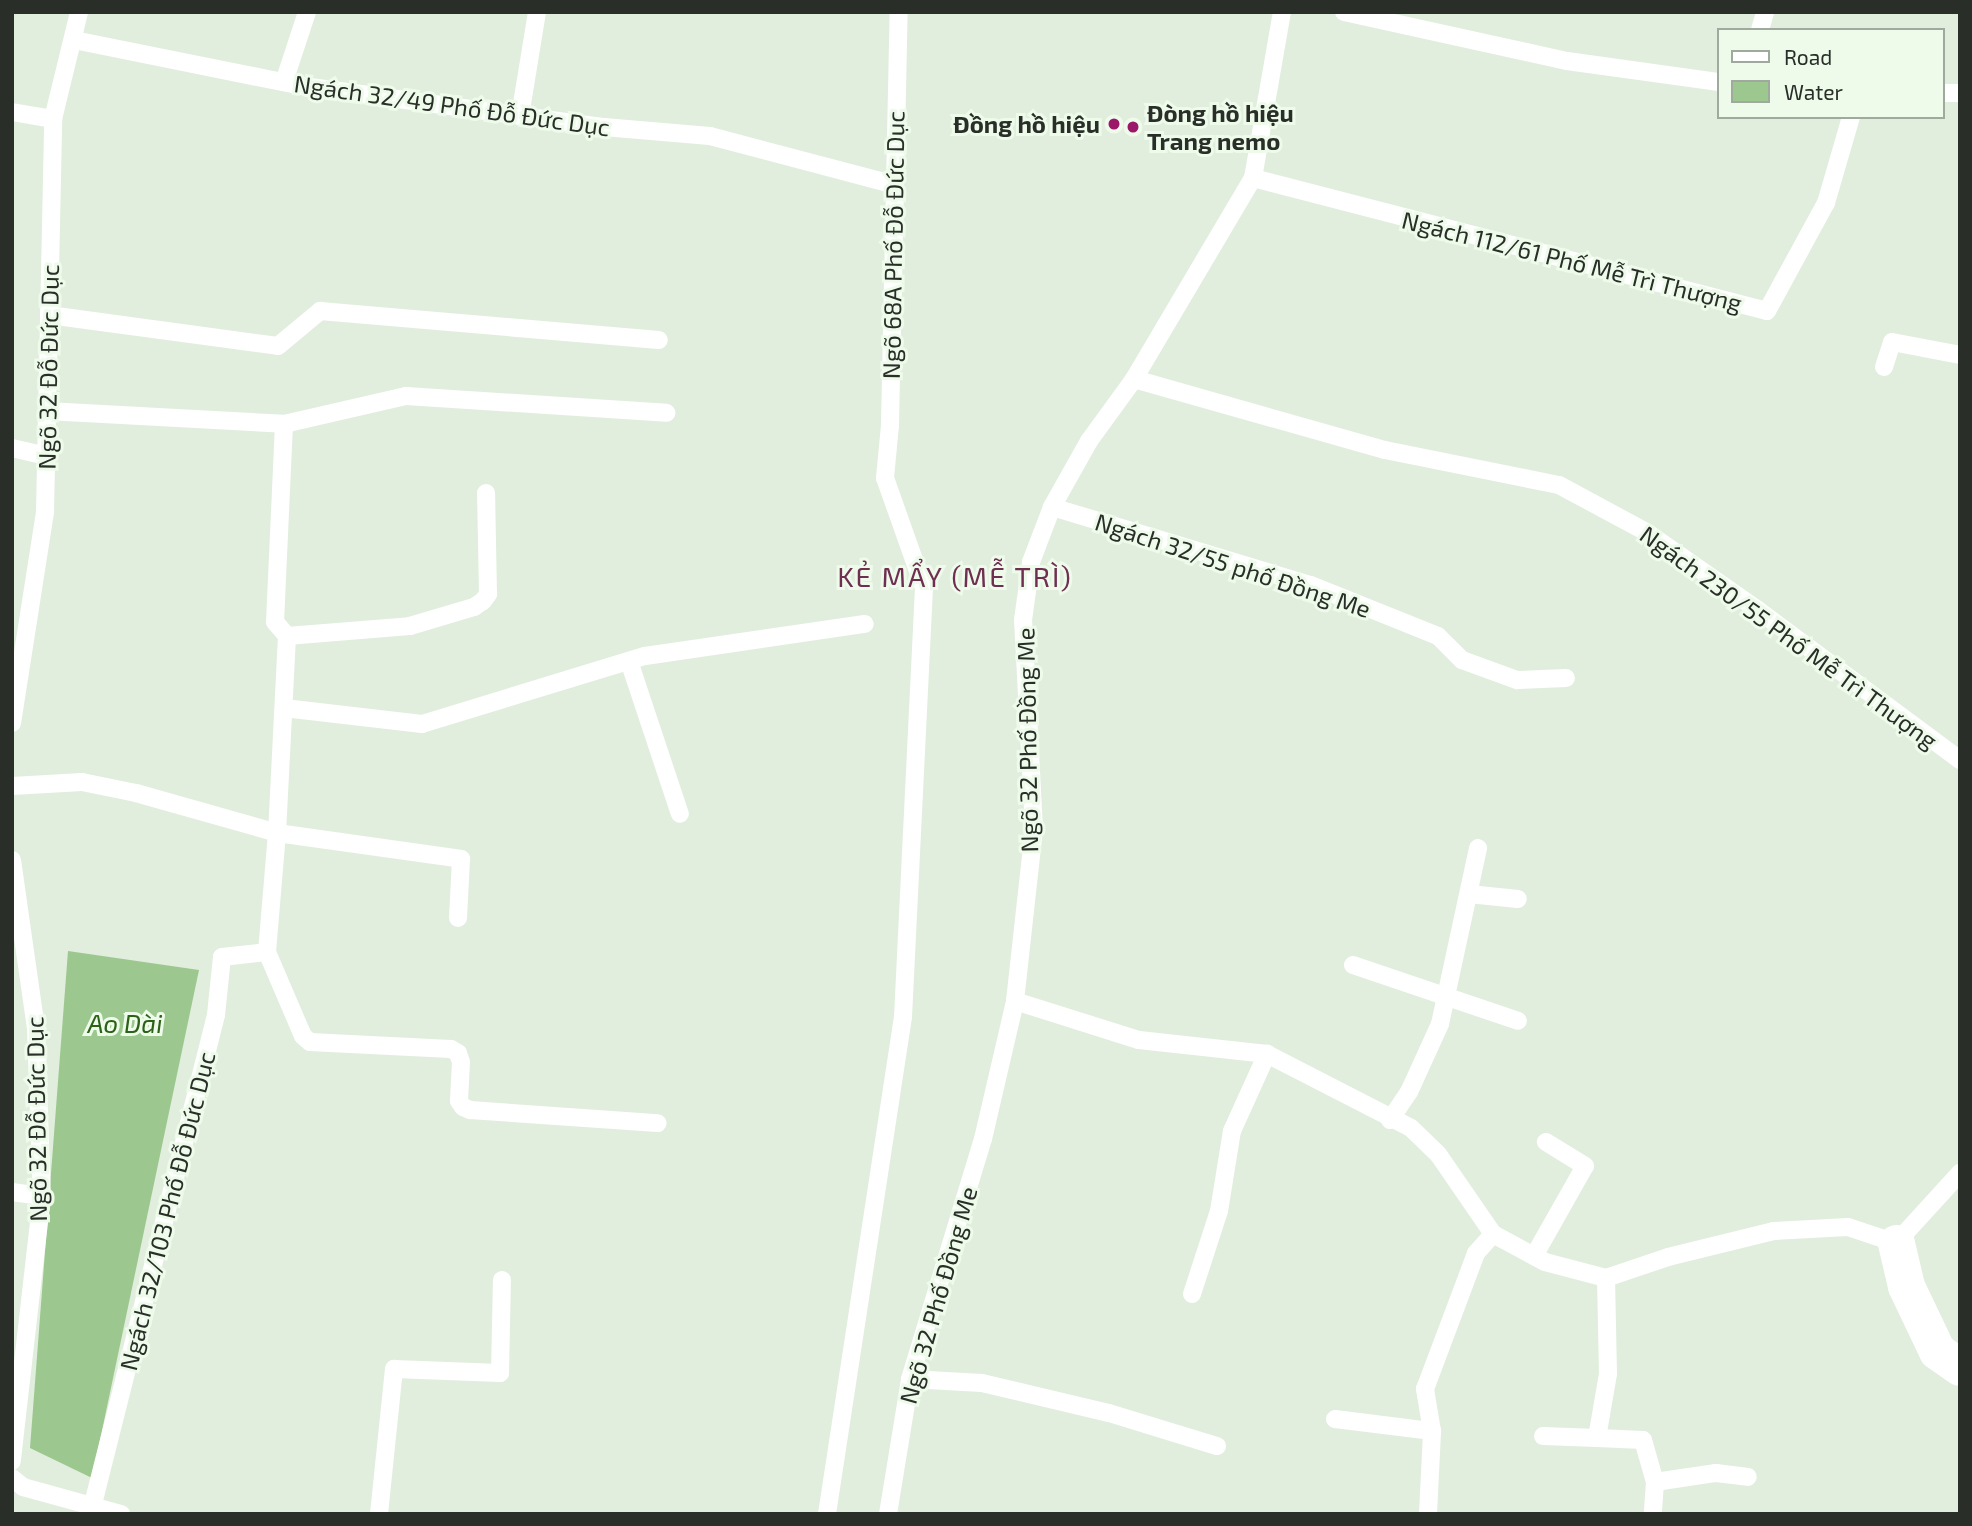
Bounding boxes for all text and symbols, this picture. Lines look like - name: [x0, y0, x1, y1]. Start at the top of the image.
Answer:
- legend: [1716, 28, 1944, 119]
- text: Road: [1784, 44, 1832, 69]
- street label: Ngách 32/49 Phố Đỗ Đức Dục: [292, 69, 612, 141]
- text: Water: [1784, 79, 1843, 104]
- place label: Đòng hồ hiệu Trang nemo: [1147, 99, 1294, 155]
- street label: Ngõ 68A Phố Đỗ Đức Dục: [876, 110, 910, 380]
- place label: Đồng hồ hiệu: [953, 110, 1100, 138]
- marker: Đồng hồ hiệu: [1106, 116, 1122, 132]
- marker: Đòng hồ hiệu Trang nemo: [1125, 119, 1141, 135]
- street label: Ngách 112/61 Phố Mễ Trì Thượng: [1398, 205, 1746, 317]
- street label: Ngõ 32 Đỗ Đức Dục: [32, 264, 64, 470]
- street label: Ngách 32/55 phố Đồng Me: [1092, 507, 1374, 623]
- street label: Ngách 230/55 Phố Mễ Trì Thượng: [1634, 519, 1944, 755]
- district label: KẺ MẨY (MỄ TRÌ): [838, 559, 1072, 593]
- street label: Ngõ 32 Phố Đồng Me: [1011, 627, 1043, 853]
- water label: Ao Dài: [87, 1007, 163, 1039]
- street label: Ngõ 32 Đỗ Đức Dục: [20, 1016, 52, 1222]
- street label: Ngách 32/103 Phố Đỗ Đức Dục: [113, 1049, 221, 1373]
- street label: Ngõ 32 Phố Đồng Me: [893, 1183, 983, 1407]

